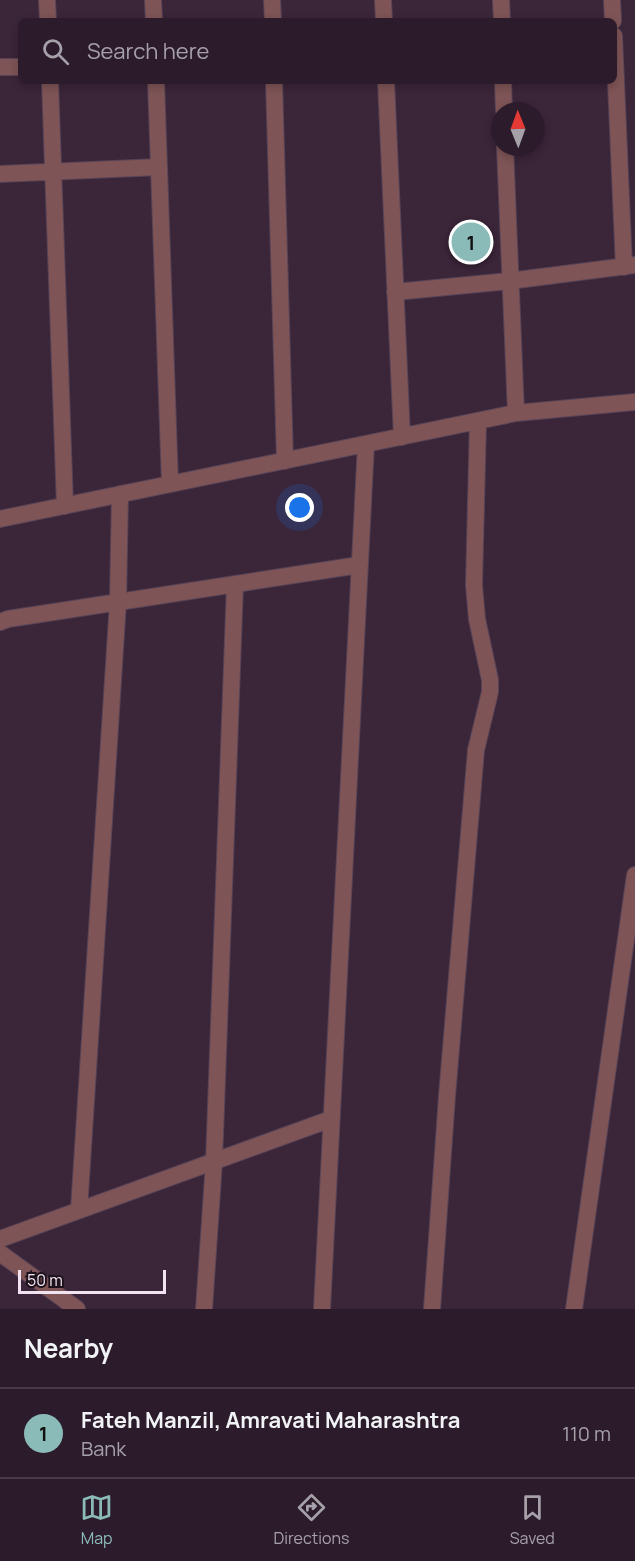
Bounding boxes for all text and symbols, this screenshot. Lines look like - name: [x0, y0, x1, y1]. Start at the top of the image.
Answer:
- search box: [18, 18, 617, 84]
- icon: search: [39, 35, 72, 68]
- text: Search here: [87, 36, 209, 66]
- north arrow: [491, 102, 545, 156]
- pin: 1: [452, 220, 490, 264]
- your location: [285, 493, 314, 522]
- scale bar: [18, 1267, 166, 1294]
- text: 50 m: [27, 1269, 63, 1291]
- text: Nearby: [24, 1330, 113, 1366]
- text: Fateh Manzil, Amravati Maharashtra: [81, 1405, 460, 1435]
- text: 1: [39, 1420, 48, 1447]
- text: 110 m: [562, 1420, 611, 1447]
- text: Bank: [81, 1435, 126, 1462]
- tab: Map: [80, 1491, 113, 1549]
- tab: Directions: [274, 1491, 349, 1549]
- tab: Saved: [510, 1491, 555, 1549]

